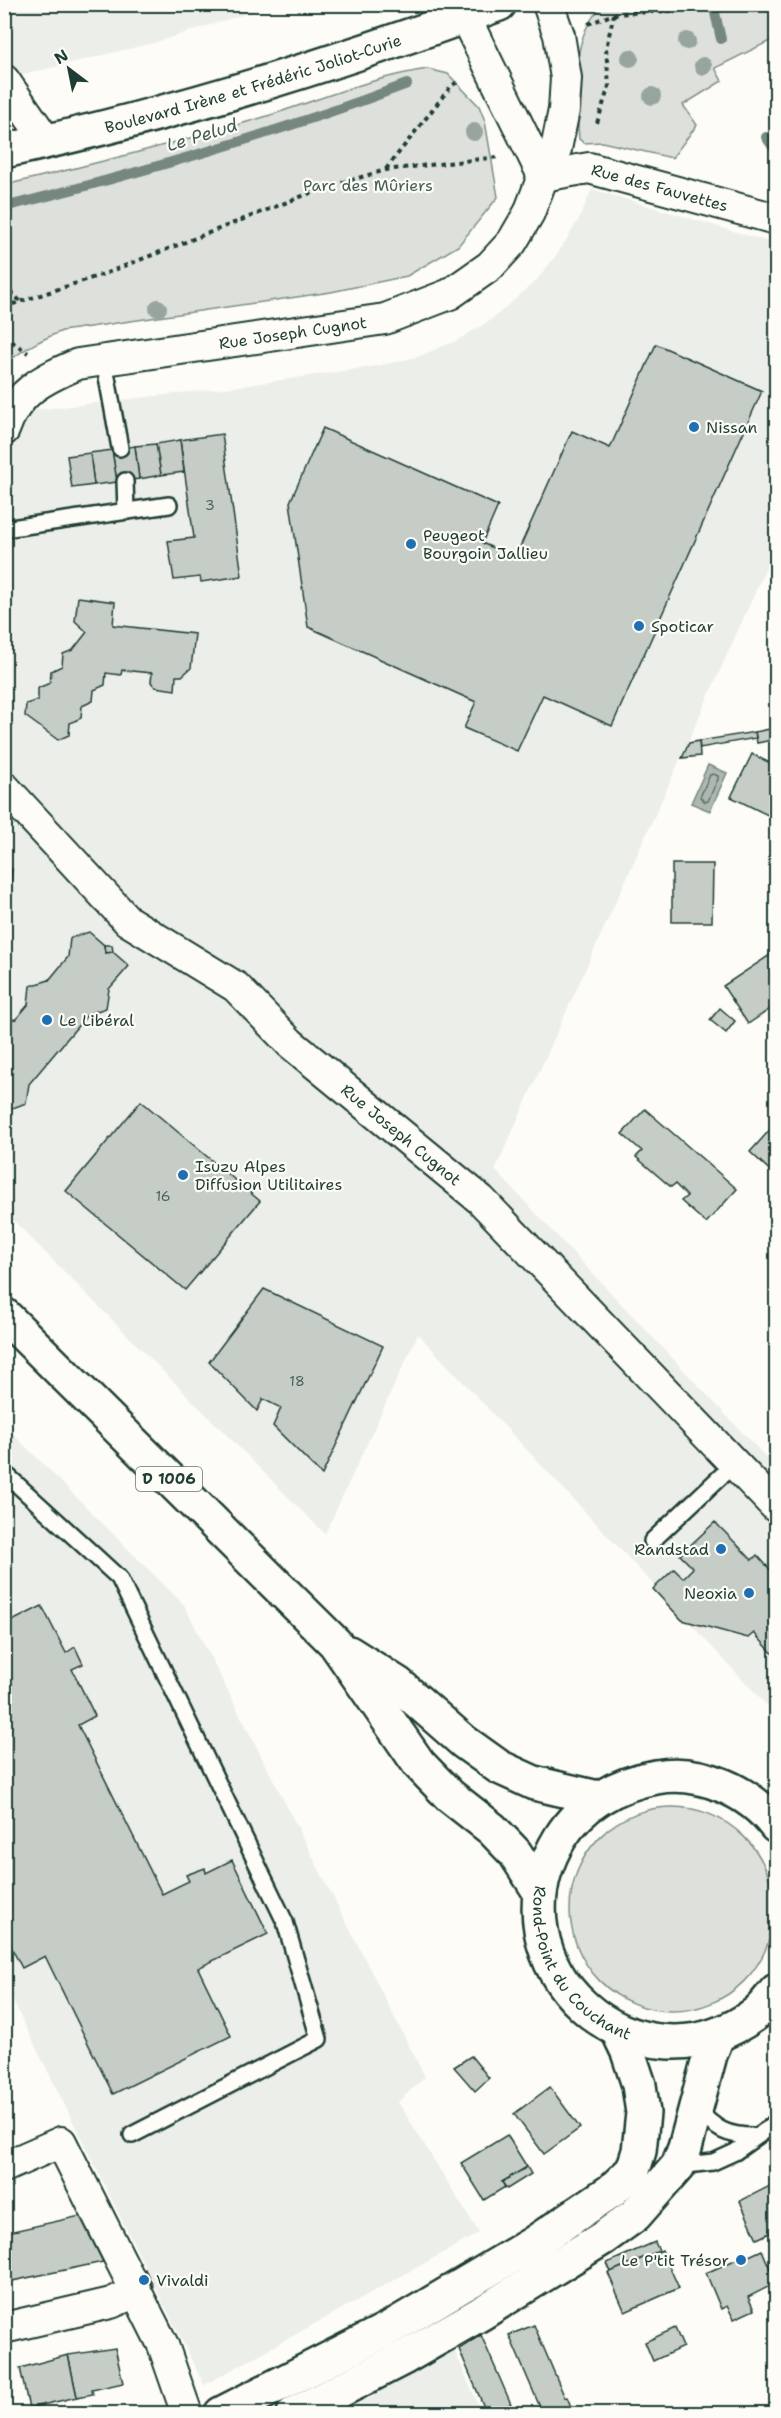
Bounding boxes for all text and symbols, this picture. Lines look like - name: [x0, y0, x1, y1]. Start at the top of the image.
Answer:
- street label: Boulevard Irène et Frédéric Joliot-Curie: [103, 29, 404, 138]
- north arrow: [39, 39, 99, 99]
- text: N: [50, 44, 72, 69]
- water label: Le Pelud: [163, 113, 241, 157]
- street label: Rue des Fauvettes: [589, 159, 730, 216]
- park label: Parc des Mûriers: [303, 175, 433, 196]
- street label: Rue Joseph Cugnot: [217, 312, 368, 354]
- place label: Nissan: [706, 417, 758, 438]
- marker: Nissan: [687, 420, 701, 434]
- house number: 3: [205, 496, 215, 514]
- place label: Peugeot Bourgoin Jallieu: [423, 525, 548, 564]
- marker: Peugeot Bourgoin Jallieu: [404, 537, 418, 551]
- place label: Spoticar: [651, 616, 714, 637]
- marker: Spoticar: [632, 619, 646, 633]
- place label: Le Libéral: [59, 1010, 134, 1031]
- marker: Le Libéral: [40, 1013, 54, 1027]
- street label: Rue Joseph Cugnot: [337, 1079, 465, 1190]
- place label: Isuzu Alpes Diffusion Utilitaires: [195, 1156, 342, 1195]
- marker: Isuzu Alpes Diffusion Utilitaires: [176, 1168, 190, 1182]
- house number: 16: [155, 1187, 171, 1205]
- house number: 18: [289, 1372, 305, 1390]
- road number: D 1006: [136, 1467, 202, 1491]
- place label: Randstad: [634, 1539, 709, 1560]
- marker: Randstad: [714, 1542, 728, 1556]
- place label: Neoxia: [684, 1583, 737, 1604]
- marker: Neoxia: [742, 1586, 756, 1600]
- street label: Rond-Point du Couchant: [528, 1885, 634, 2045]
- place label: Le P'tit Trésor: [621, 2250, 729, 2271]
- marker: Le P'tit Trésor: [734, 2253, 748, 2267]
- place label: Vivaldi: [156, 2270, 209, 2291]
- marker: Vivaldi: [137, 2273, 151, 2287]

